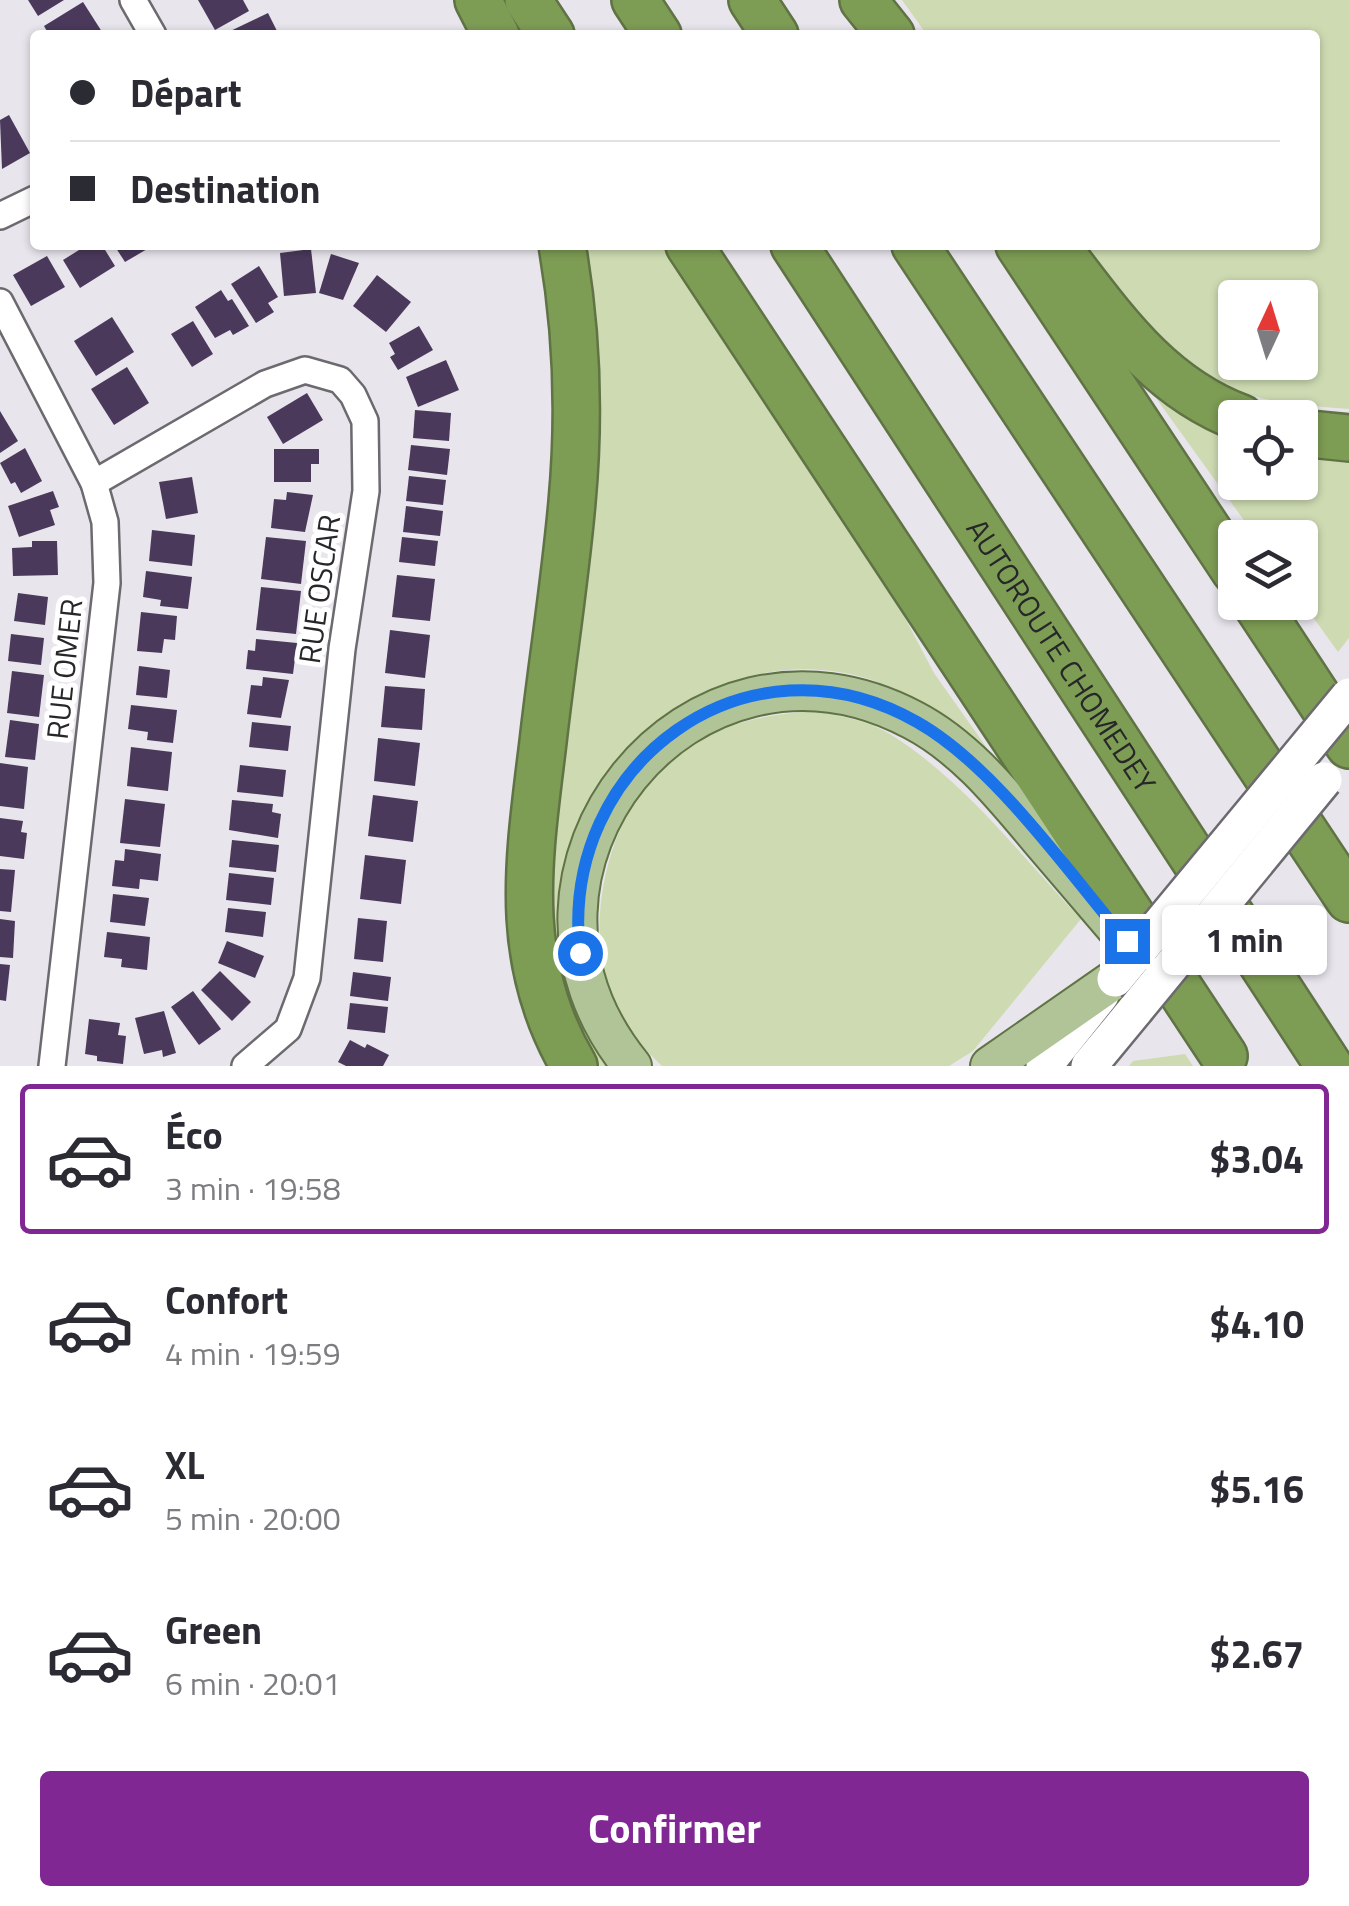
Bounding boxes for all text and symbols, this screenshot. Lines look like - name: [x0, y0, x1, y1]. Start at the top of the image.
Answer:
- text: Départ: [130, 64, 242, 122]
- text: Destination: [130, 160, 321, 218]
- north arrow: [1218, 280, 1318, 380]
- map controls: [1218, 280, 1318, 620]
- button: locate: [1218, 400, 1318, 500]
- street label: AUTOROUTE CHOMEDEY: [955, 509, 1168, 802]
- street label: RUE OSCAR: [286, 512, 352, 666]
- button: layers: [1218, 520, 1318, 620]
- street label: RUE OMER: [34, 596, 94, 742]
- callout: 1 min: [1162, 906, 1327, 976]
- text: 1 min: [1206, 916, 1283, 964]
- route end: [1105, 919, 1150, 964]
- route start: [558, 931, 603, 976]
- text: Éco: [165, 1106, 223, 1164]
- icon: car: [45, 1114, 135, 1204]
- text: $3.04: [1209, 1130, 1304, 1188]
- text: 3 min · 19:58: [165, 1164, 341, 1212]
- text: Confort: [165, 1271, 288, 1329]
- icon: car: [45, 1279, 135, 1369]
- text: $4.10: [1209, 1295, 1304, 1353]
- text: 4 min · 19:59: [165, 1329, 341, 1377]
- text: XL: [165, 1436, 205, 1494]
- icon: car: [45, 1444, 135, 1534]
- text: $5.16: [1209, 1460, 1304, 1518]
- text: 5 min · 20:00: [165, 1494, 341, 1542]
- text: Green: [165, 1601, 262, 1659]
- icon: car: [45, 1609, 135, 1699]
- text: $2.67: [1209, 1625, 1304, 1683]
- text: 6 min · 20:01: [165, 1659, 341, 1707]
- button: Confirmer: [40, 1771, 1309, 1886]

